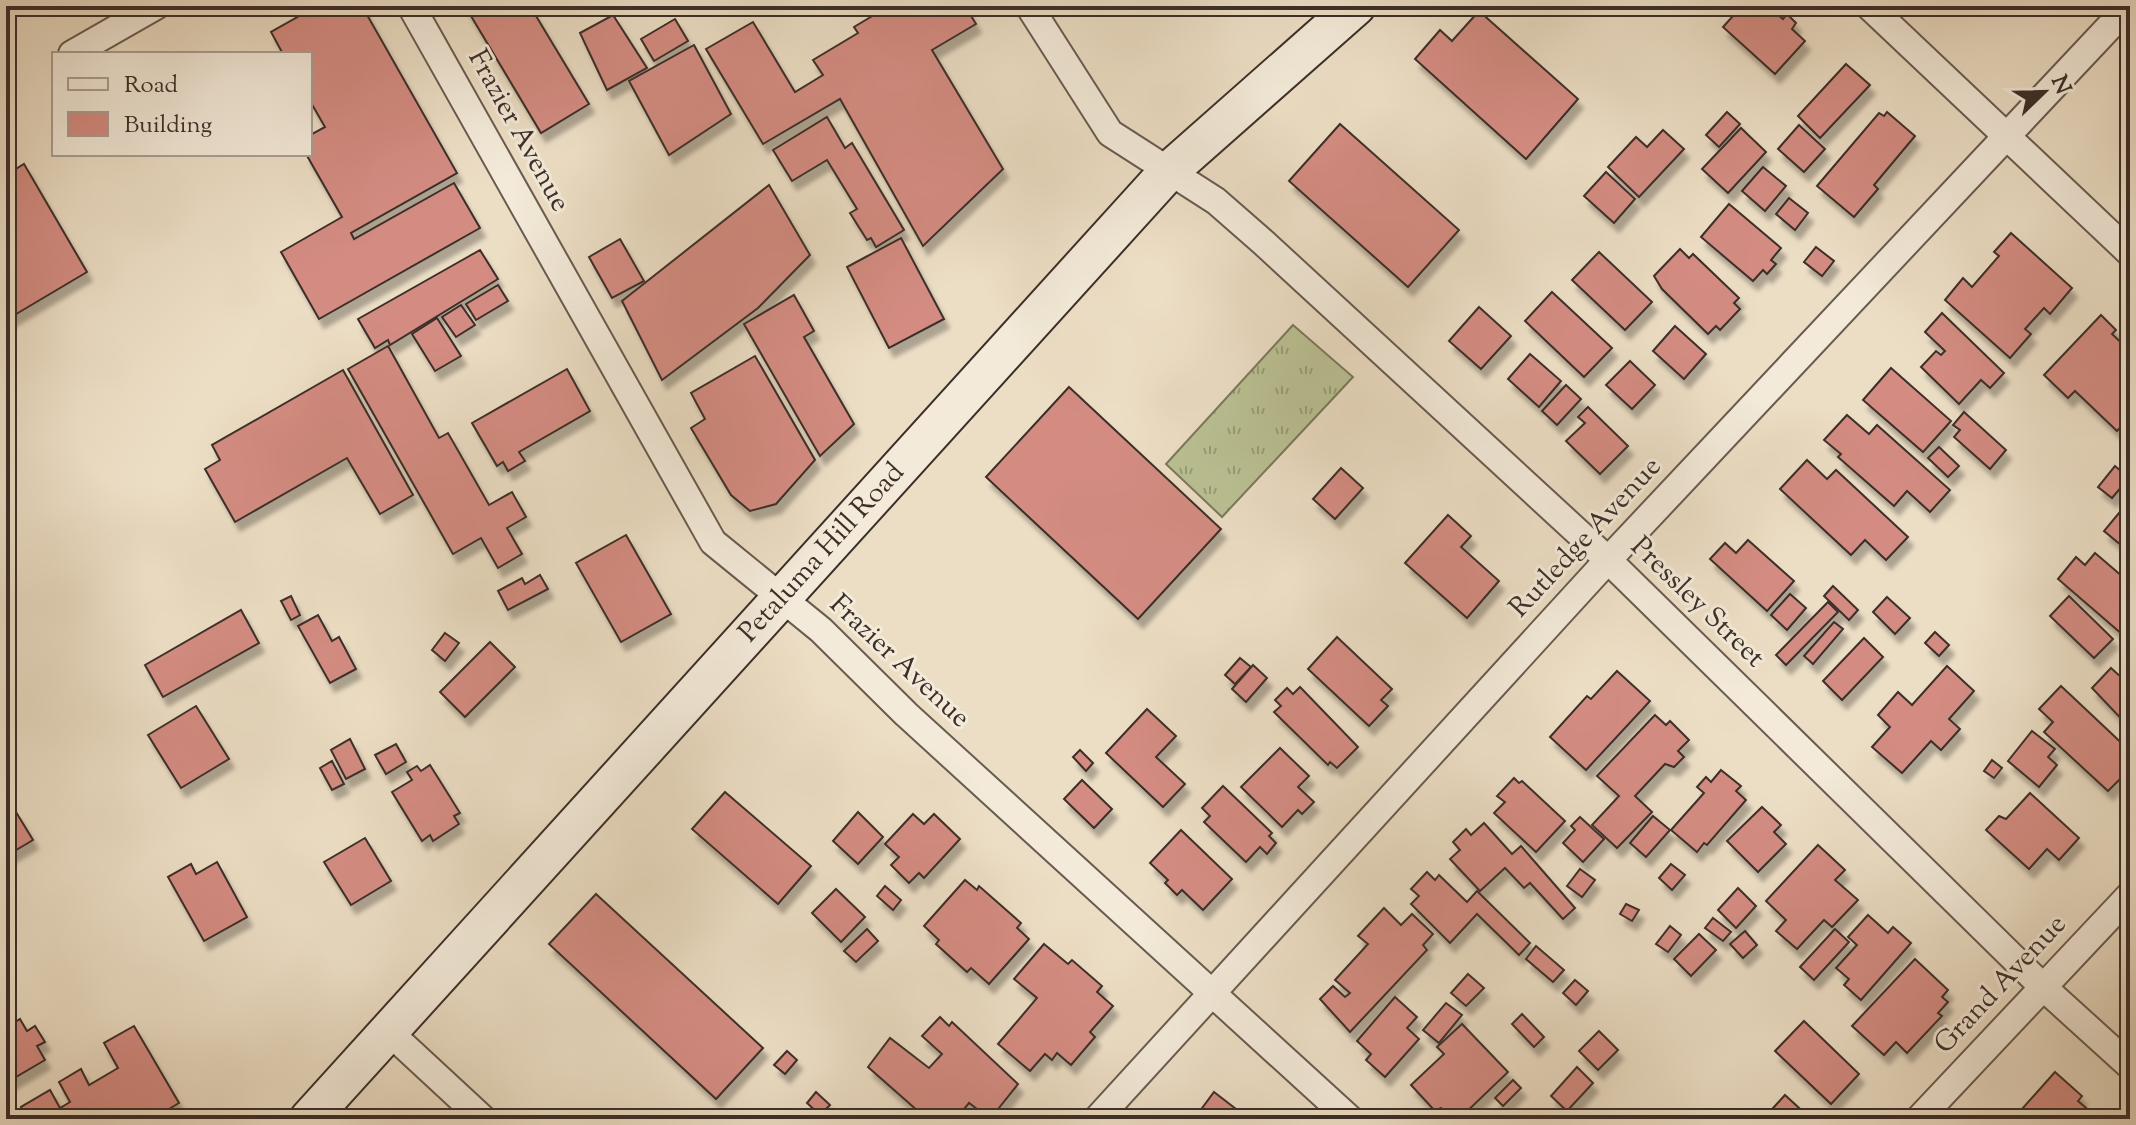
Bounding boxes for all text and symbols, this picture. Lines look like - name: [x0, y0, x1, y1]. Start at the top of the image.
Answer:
- street label: Frazier Avenue: [457, 43, 579, 219]
- legend: [52, 52, 312, 156]
- north arrow: [2004, 52, 2084, 132]
- text: Road: [124, 69, 178, 103]
- text: N: [2041, 71, 2078, 100]
- text: Building: [124, 109, 213, 143]
- street label: Rutledge Avenue: [1501, 449, 1671, 627]
- street label: Petaluma Hill Road: [730, 454, 915, 652]
- street label: Pressley Street: [1621, 528, 1774, 678]
- street label: Frazier Avenue: [820, 586, 978, 738]
- street label: Grand Avenue: [1926, 906, 2076, 1064]

